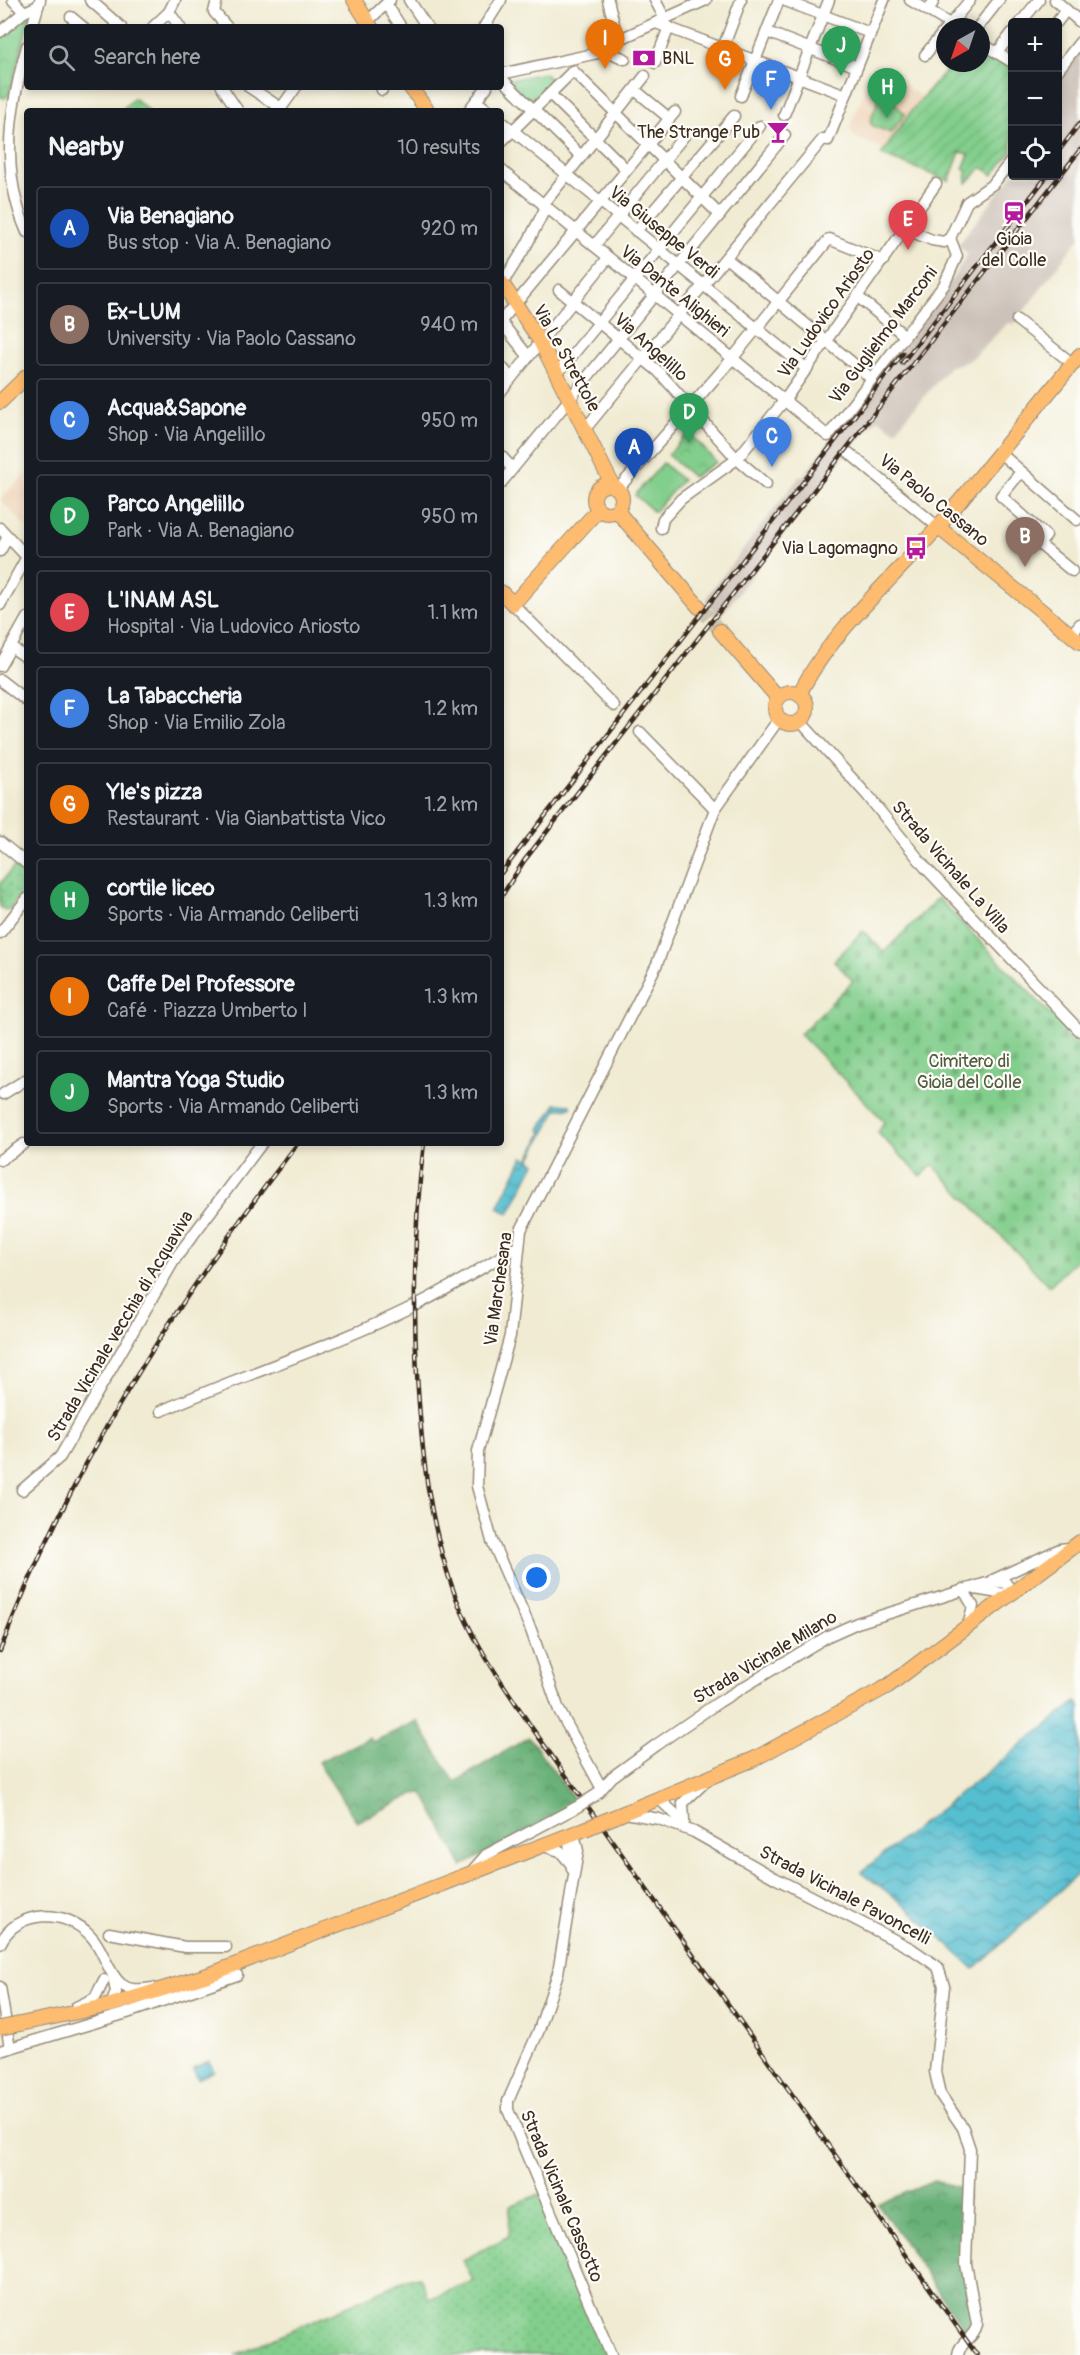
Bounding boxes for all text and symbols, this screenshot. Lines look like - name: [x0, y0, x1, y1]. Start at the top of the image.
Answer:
- north arrow: [936, 18, 990, 72]
- map controls: [1008, 18, 1062, 180]
- button: +: [1008, 18, 1062, 72]
- pin: I: [586, 20, 624, 69]
- search box: [24, 24, 504, 90]
- pin: J: [822, 26, 860, 76]
- pin: G: [706, 40, 744, 90]
- icon: search: [45, 41, 78, 74]
- text: Search here: [93, 43, 200, 71]
- bank icon: BNL: [631, 45, 657, 71]
- place label: BNL: [662, 47, 695, 70]
- pin: F: [752, 60, 790, 110]
- pin: H: [868, 68, 906, 118]
- button: −: [1008, 72, 1062, 126]
- bar icon: The Strange Pub: [765, 119, 791, 145]
- place label: The Strange Pub: [637, 121, 760, 144]
- button: locate: [1008, 126, 1062, 180]
- text: Nearby: [48, 131, 124, 163]
- text: 10 results: [397, 135, 480, 160]
- street label: Via Giuseppe Verdi: [604, 181, 723, 284]
- pin: E: [888, 200, 928, 250]
- station icon: Gioia del Colle: [1001, 200, 1027, 226]
- text: Via Benagiano: [107, 202, 234, 230]
- text: A: [63, 216, 76, 241]
- text: 920 m: [421, 216, 478, 241]
- place label: Gioia del Colle: [982, 228, 1046, 272]
- text: Bus stop · Via A. Benagiano: [107, 230, 331, 255]
- street label: Via Dante Alighieri: [615, 240, 734, 343]
- street label: Via Ludovico Ariosto: [773, 244, 880, 383]
- street label: Via Guglielmo Marconi: [824, 262, 943, 409]
- text: Ex-LUM: [107, 298, 181, 326]
- street label: Via Le Strettole: [528, 301, 606, 416]
- street label: Via Angelillo: [609, 308, 693, 387]
- text: B: [64, 312, 75, 337]
- text: 940 m: [420, 312, 478, 337]
- text: University · Via Paolo Cassano: [107, 326, 356, 351]
- text: Acqua&Sapone: [107, 394, 246, 422]
- pin: D: [670, 394, 708, 443]
- text: C: [63, 408, 76, 433]
- text: 950 m: [421, 408, 478, 433]
- pin: C: [752, 418, 792, 467]
- text: Shop · Via Angelillo: [107, 422, 266, 447]
- pin: A: [614, 428, 654, 478]
- street label: Via Paolo Cassano: [874, 449, 994, 552]
- text: Parco Angelillo: [107, 490, 244, 518]
- text: D: [63, 504, 76, 529]
- text: 950 m: [421, 504, 478, 529]
- text: Park · Via A. Benagiano: [107, 518, 294, 543]
- pin: B: [1006, 518, 1044, 567]
- bus stop icon: Via Lagomagno: [903, 535, 929, 561]
- place label: Via Lagomagno: [781, 537, 898, 560]
- text: L'INAM ASL: [107, 586, 219, 614]
- text: E: [64, 600, 75, 625]
- text: 1.1 km: [428, 600, 478, 625]
- text: Hospital · Via Ludovico Ariosto: [107, 614, 360, 639]
- text: La Tabaccheria: [107, 682, 242, 710]
- text: F: [63, 696, 76, 721]
- text: 1.2 km: [424, 696, 478, 721]
- text: Shop · Via Emilio Zola: [107, 710, 286, 735]
- text: Yle's pizza: [107, 778, 202, 806]
- text: G: [63, 792, 76, 817]
- text: 1.2 km: [424, 792, 478, 817]
- street label: Strada Vicinale La Villa: [887, 796, 1015, 939]
- text: Restaurant · Via Gianbattista Vico: [107, 806, 386, 831]
- text: cortile liceo: [107, 874, 214, 902]
- text: H: [63, 888, 76, 913]
- text: 1.3 km: [424, 888, 478, 913]
- text: Sports · Via Armando Celiberti: [107, 902, 359, 927]
- text: Caffe Del Professore: [107, 970, 295, 998]
- text: I: [67, 984, 72, 1009]
- text: 1.3 km: [424, 984, 478, 1009]
- text: Café · Piazza Umberto I: [107, 998, 308, 1023]
- park label: Cimitero di Gioia del Colle: [917, 1050, 1021, 1094]
- text: Mantra Yoga Studio: [107, 1066, 284, 1094]
- text: J: [65, 1080, 74, 1105]
- text: 1.3 km: [424, 1080, 478, 1105]
- text: Sports · Via Armando Celiberti: [107, 1094, 359, 1119]
- street label: Strada Vicinale vecchia di Acquaviva: [42, 1206, 199, 1446]
- street label: Via Marchesana: [479, 1231, 518, 1348]
- your location: [522, 1563, 551, 1592]
- street label: Strada Vicinale Milano: [689, 1605, 842, 1709]
- street label: Strada Vicinale Pavoncelli: [755, 1841, 934, 1950]
- street label: Strada Vicinale Cassotto: [515, 2107, 608, 2286]

